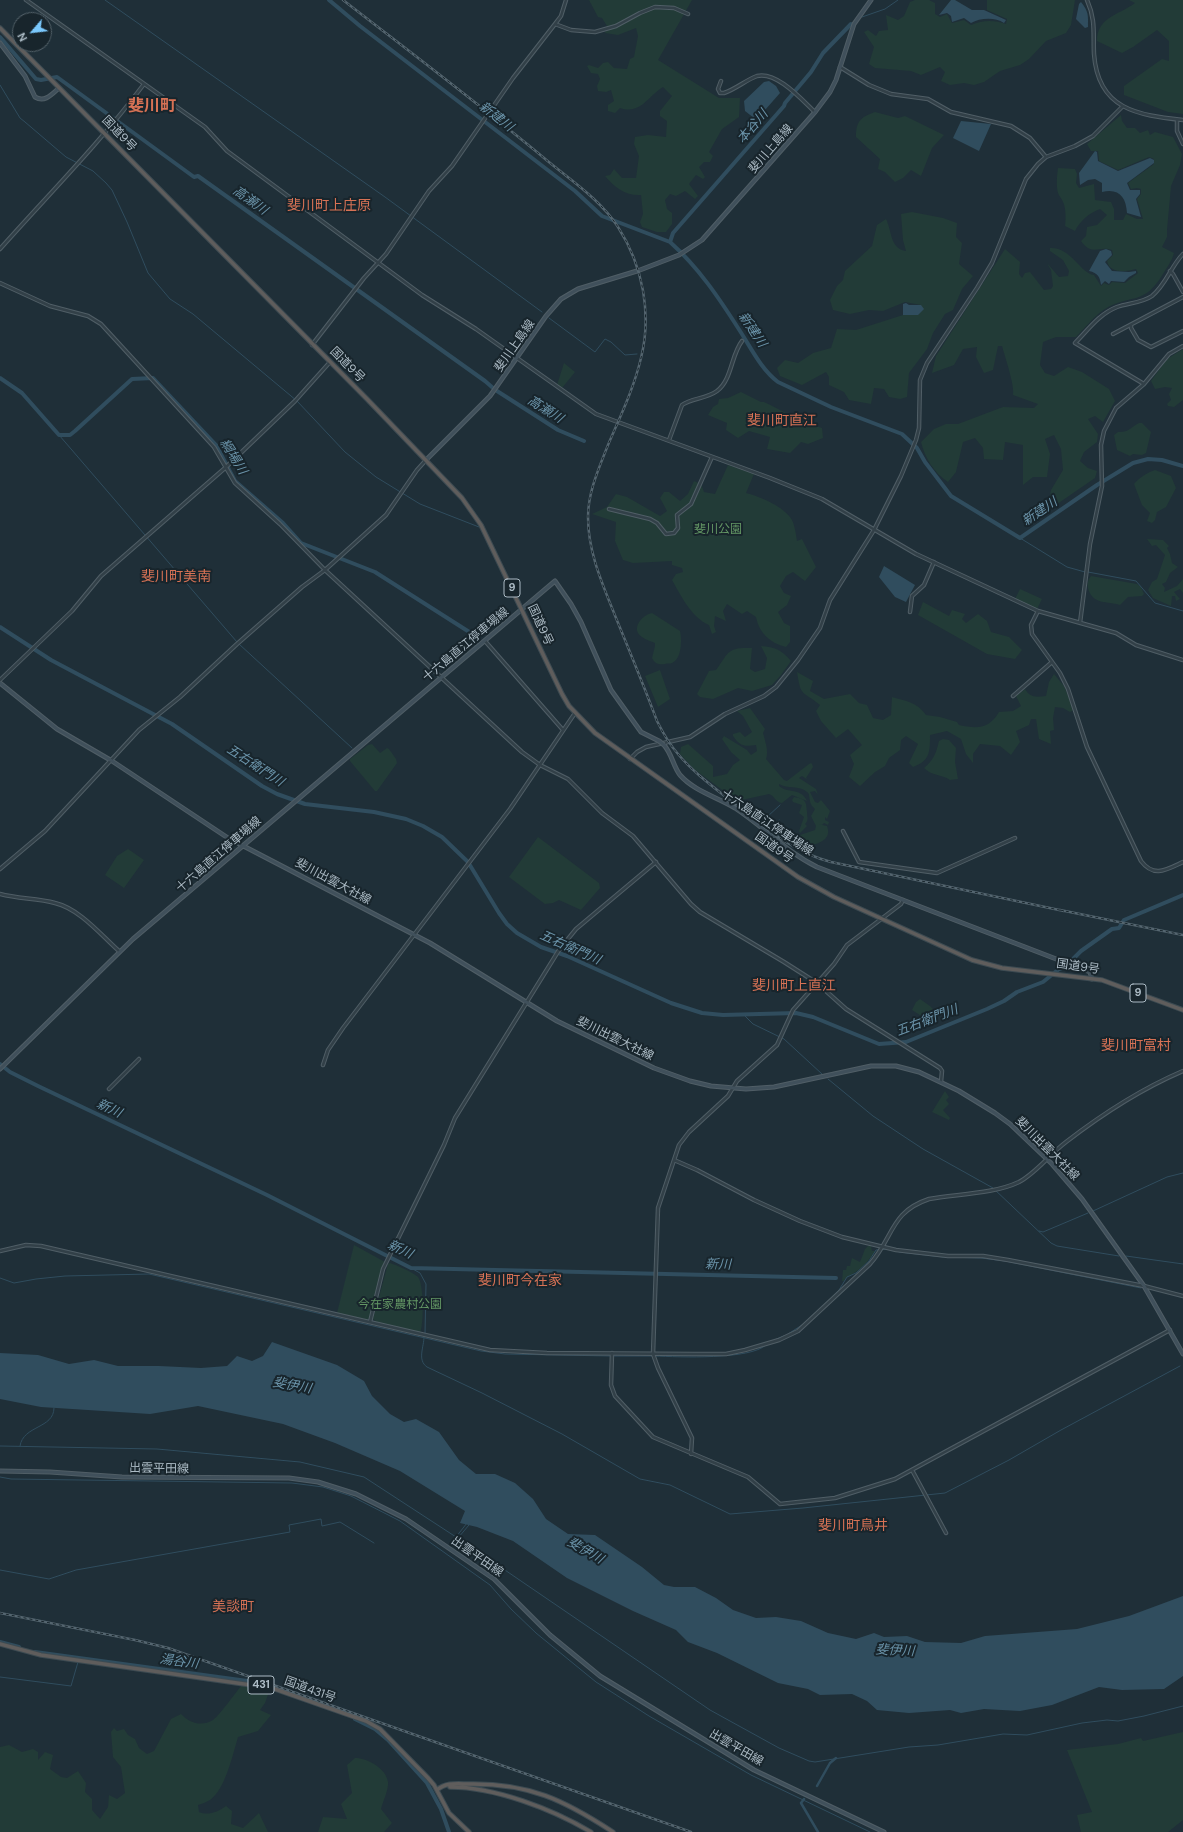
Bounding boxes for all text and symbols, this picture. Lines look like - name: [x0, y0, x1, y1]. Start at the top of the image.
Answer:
- north arrow: [12, 12, 52, 52]
- text: N: [14, 30, 30, 44]
- district label: 斐川町: [128, 97, 176, 117]
- water label: 新建川: [476, 99, 516, 135]
- water label: 本谷川: [734, 107, 772, 147]
- street label: 国道9号: [99, 113, 139, 155]
- street label: 斐川上島線: [746, 122, 796, 176]
- water label: 高瀬川: [230, 183, 270, 219]
- district label: 斐川町上庄原: [287, 198, 371, 214]
- water label: 新建川: [735, 309, 769, 351]
- street label: 斐川上島線: [492, 317, 538, 375]
- street label: 国道9号: [327, 345, 367, 385]
- water label: 高瀬川: [524, 393, 566, 427]
- district label: 斐川町直江: [747, 413, 817, 429]
- water label: 綱場川: [216, 436, 250, 478]
- water label: 新建川: [1019, 495, 1061, 529]
- park label: 斐川公園: [694, 523, 742, 537]
- district label: 斐川町美南: [141, 569, 211, 585]
- road number: 9: [504, 579, 520, 597]
- street label: 国道9号: [524, 602, 556, 648]
- street label: 十六島直江停車場線: [420, 605, 512, 685]
- water label: 五右衛門川: [223, 742, 287, 790]
- street label: 十六島直江停車場線: [718, 787, 816, 859]
- street label: 十六島直江停車場線: [174, 814, 264, 896]
- street label: 国道9号: [752, 830, 796, 866]
- street label: 斐川出雲大社線: [293, 856, 373, 908]
- water label: 五右衛門川: [537, 928, 603, 968]
- street label: 国道9号: [1055, 957, 1101, 977]
- district label: 斐川町上直江: [752, 978, 836, 994]
- road number: 9: [1130, 984, 1146, 1002]
- water label: 五右衛門川: [894, 1002, 960, 1040]
- street label: 斐川出雲大社線: [574, 1014, 656, 1064]
- district label: 斐川町富村: [1101, 1038, 1171, 1054]
- water label: 新川: [94, 1096, 124, 1122]
- street label: 斐川出雲大社線: [1012, 1114, 1082, 1184]
- water label: 新川: [385, 1237, 415, 1263]
- water label: 新川: [705, 1257, 731, 1273]
- district label: 斐川町今在家: [478, 1273, 562, 1289]
- park label: 今在家農村公園: [358, 1298, 442, 1312]
- water label: 斐伊川: [271, 1375, 313, 1397]
- street label: 出雲平田線: [129, 1461, 189, 1477]
- district label: 斐川町鳥井: [818, 1518, 888, 1534]
- street label: 出雲平田線: [448, 1534, 506, 1580]
- water label: 斐伊川: [564, 1534, 606, 1568]
- district label: 美談町: [212, 1599, 254, 1615]
- water label: 斐伊川: [875, 1642, 915, 1660]
- water label: 湯谷川: [159, 1652, 199, 1672]
- street label: 国道431号: [282, 1674, 338, 1706]
- road number: 431: [248, 1676, 274, 1694]
- street label: 出雲平田線: [706, 1727, 766, 1769]

